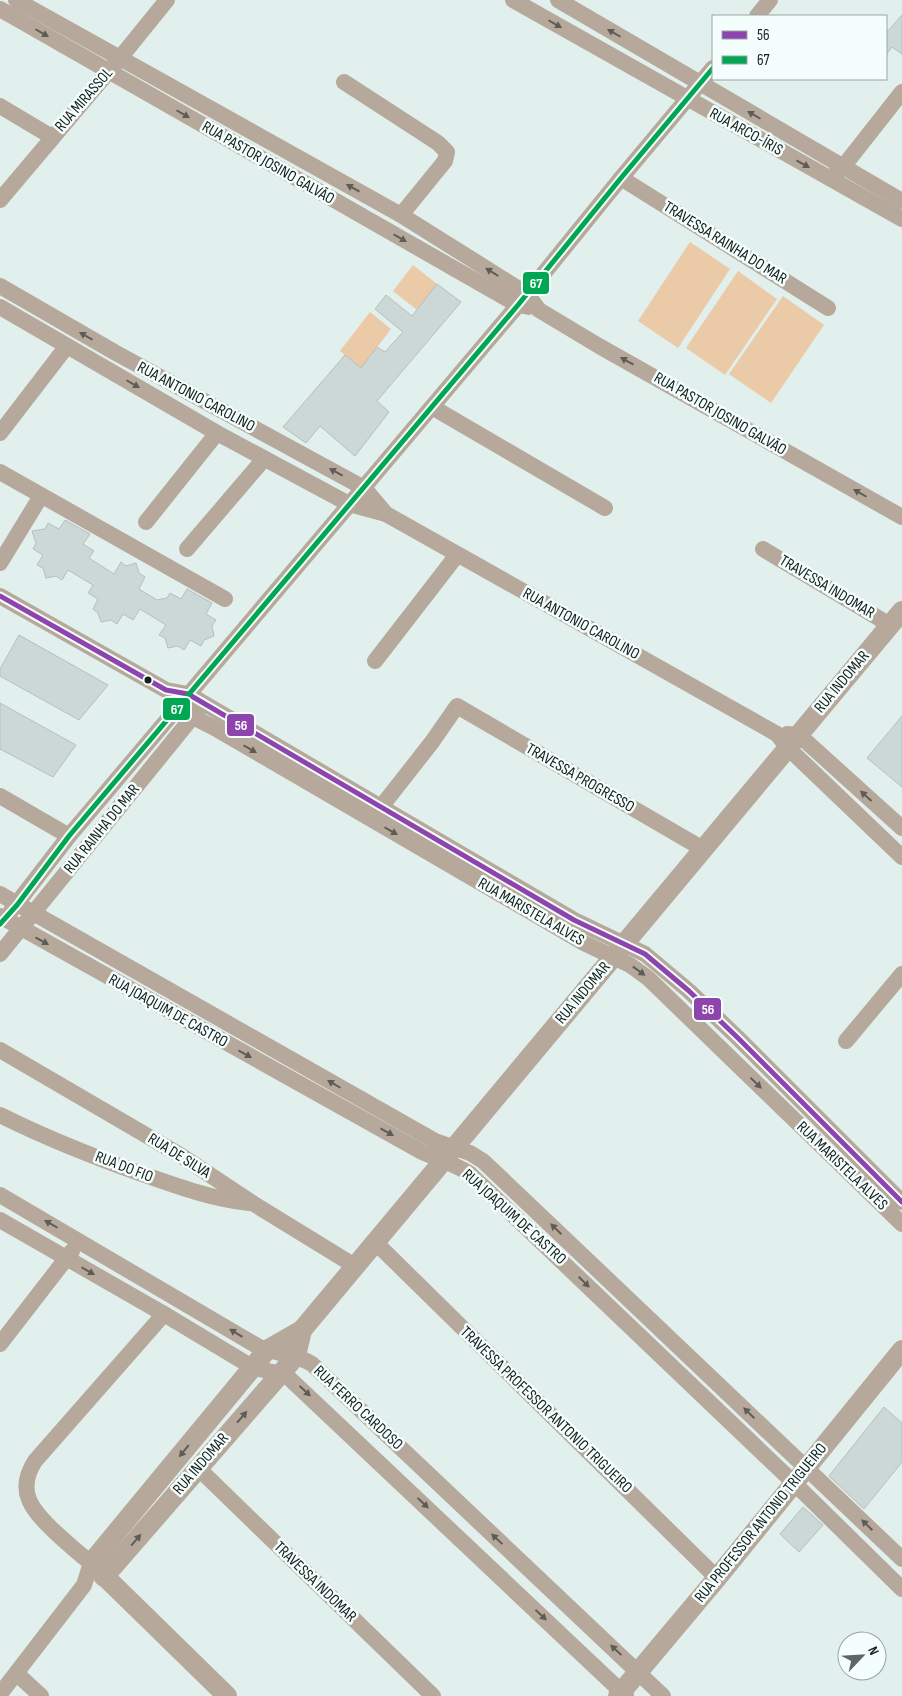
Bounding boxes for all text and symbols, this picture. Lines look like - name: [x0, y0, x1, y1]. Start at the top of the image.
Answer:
- legend: [712, 15, 887, 80]
- one-way arrow: [548, 20, 563, 28]
- text: 56: [757, 26, 770, 45]
- one-way arrow: [607, 28, 620, 37]
- one-way arrow: [36, 29, 49, 38]
- text: 67: [757, 51, 770, 70]
- street label: RUA MIRASSOL: [51, 64, 117, 136]
- street label: RUA ARCO-ÍRIS: [706, 104, 786, 160]
- one-way arrow: [176, 110, 190, 119]
- one-way arrow: [747, 110, 761, 119]
- street label: RUA PASTOR JOSINO GALVÃO: [198, 117, 338, 209]
- one-way arrow: [796, 160, 811, 168]
- one-way arrow: [347, 184, 360, 193]
- street label: TRAVESSA RAINHA DO MAR: [660, 197, 790, 289]
- one-way arrow: [394, 233, 407, 242]
- one-way arrow: [486, 267, 499, 277]
- line badge: 67: [522, 271, 550, 295]
- text: 67: [530, 275, 543, 292]
- one-way arrow: [78, 332, 93, 340]
- one-way arrow: [620, 357, 633, 366]
- street label: RUA ANTONIO CAROLINO: [134, 358, 258, 436]
- street label: RUA PASTOR JOSINO GALVÃO: [650, 368, 790, 460]
- one-way arrow: [126, 380, 139, 389]
- one-way arrow: [329, 468, 343, 477]
- one-way arrow: [852, 489, 867, 497]
- street label: TRAVESSA INDOMAR: [776, 551, 878, 623]
- street label: RUA ANTONIO CAROLINO: [519, 584, 643, 664]
- street label: RUA INDOMAR: [810, 647, 874, 717]
- unlabelled marker: [143, 675, 153, 685]
- line badge: 67: [162, 697, 191, 721]
- text: 67: [171, 701, 184, 718]
- line badge: 56: [226, 713, 255, 737]
- text: 56: [235, 717, 248, 734]
- street label: TRAVESSA PROGRESSO: [522, 739, 638, 817]
- one-way arrow: [244, 745, 257, 754]
- street label: RUA RAINHA DO MAR: [60, 780, 144, 878]
- one-way arrow: [860, 790, 873, 801]
- one-way arrow: [384, 826, 398, 835]
- street label: RUA MARISTELA ALVES: [475, 874, 588, 950]
- one-way arrow: [35, 936, 49, 945]
- street label: RUA INDOMAR: [551, 958, 615, 1028]
- one-way arrow: [632, 966, 645, 977]
- street label: RUA JOAQUIM DE CASTRO: [105, 970, 231, 1052]
- line badge: 56: [693, 997, 722, 1021]
- text: 56: [702, 1001, 715, 1018]
- one-way arrow: [239, 1049, 252, 1058]
- one-way arrow: [750, 1077, 762, 1089]
- one-way arrow: [328, 1079, 341, 1088]
- street label: RUA MARISTELA ALVES: [792, 1118, 892, 1214]
- one-way arrow: [381, 1128, 394, 1137]
- street label: RUA DE SILVA: [144, 1129, 214, 1183]
- street label: RUA DO FIO: [92, 1147, 156, 1187]
- street label: RUA JOAQUIM DE CASTRO: [458, 1165, 570, 1269]
- one-way arrow: [44, 1220, 57, 1229]
- one-way arrow: [550, 1223, 562, 1235]
- one-way arrow: [81, 1266, 94, 1275]
- one-way arrow: [578, 1276, 590, 1288]
- street label: TRAVESSA PROFESSOR ANTONIO TRIGUEIRO: [456, 1323, 636, 1497]
- one-way arrow: [229, 1329, 242, 1338]
- street label: RUA FERRO CARDOSO: [310, 1362, 407, 1454]
- one-way arrow: [298, 1385, 310, 1397]
- one-way arrow: [744, 1407, 756, 1419]
- one-way arrow: [236, 1411, 247, 1423]
- street label: RUA INDOMAR: [169, 1429, 233, 1499]
- street label: RUA PROFESSOR ANTONIO TRIGUEIRO: [691, 1439, 831, 1607]
- one-way arrow: [178, 1444, 189, 1457]
- one-way arrow: [416, 1497, 428, 1509]
- one-way arrow: [861, 1520, 873, 1532]
- one-way arrow: [130, 1533, 141, 1546]
- one-way arrow: [492, 1533, 504, 1545]
- street label: TRAVESSA INDOMAR: [270, 1538, 360, 1626]
- one-way arrow: [534, 1609, 546, 1621]
- north arrow: [837, 1631, 887, 1681]
- one-way arrow: [610, 1644, 622, 1656]
- text: N: [864, 1644, 883, 1658]

